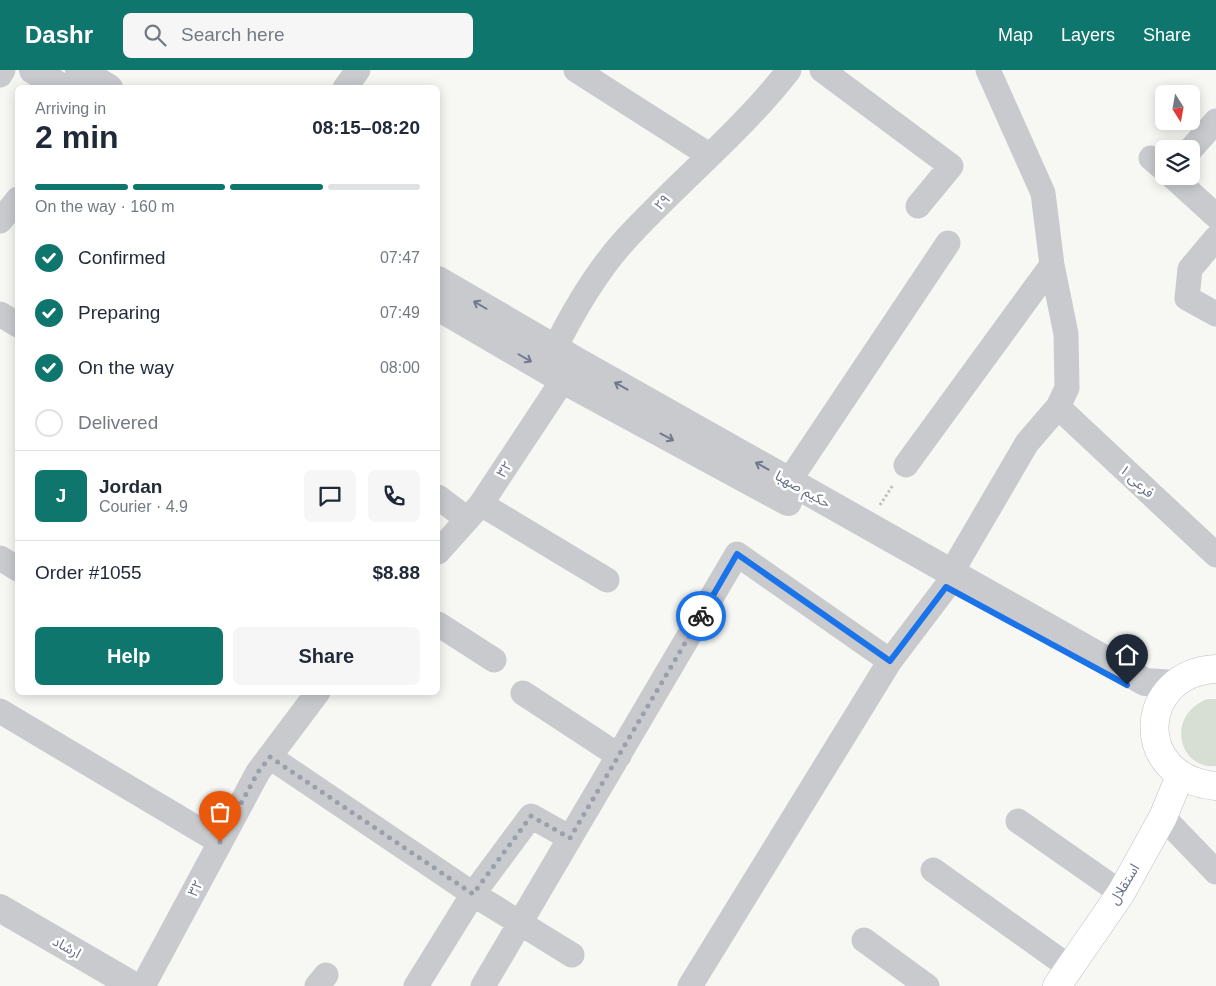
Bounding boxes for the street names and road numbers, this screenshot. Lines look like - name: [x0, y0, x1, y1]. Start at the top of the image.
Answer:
- street label: ۲۹: [651, 191, 673, 213]
- street label: ۳۲: [493, 458, 515, 480]
- street label: فرعی ۱: [1116, 461, 1157, 501]
- street label: حکیم صهبا: [771, 467, 834, 513]
- street label: استقلال: [1106, 861, 1143, 908]
- street label: ۳۲: [184, 877, 206, 899]
- street label: ارشاد: [50, 933, 84, 962]

